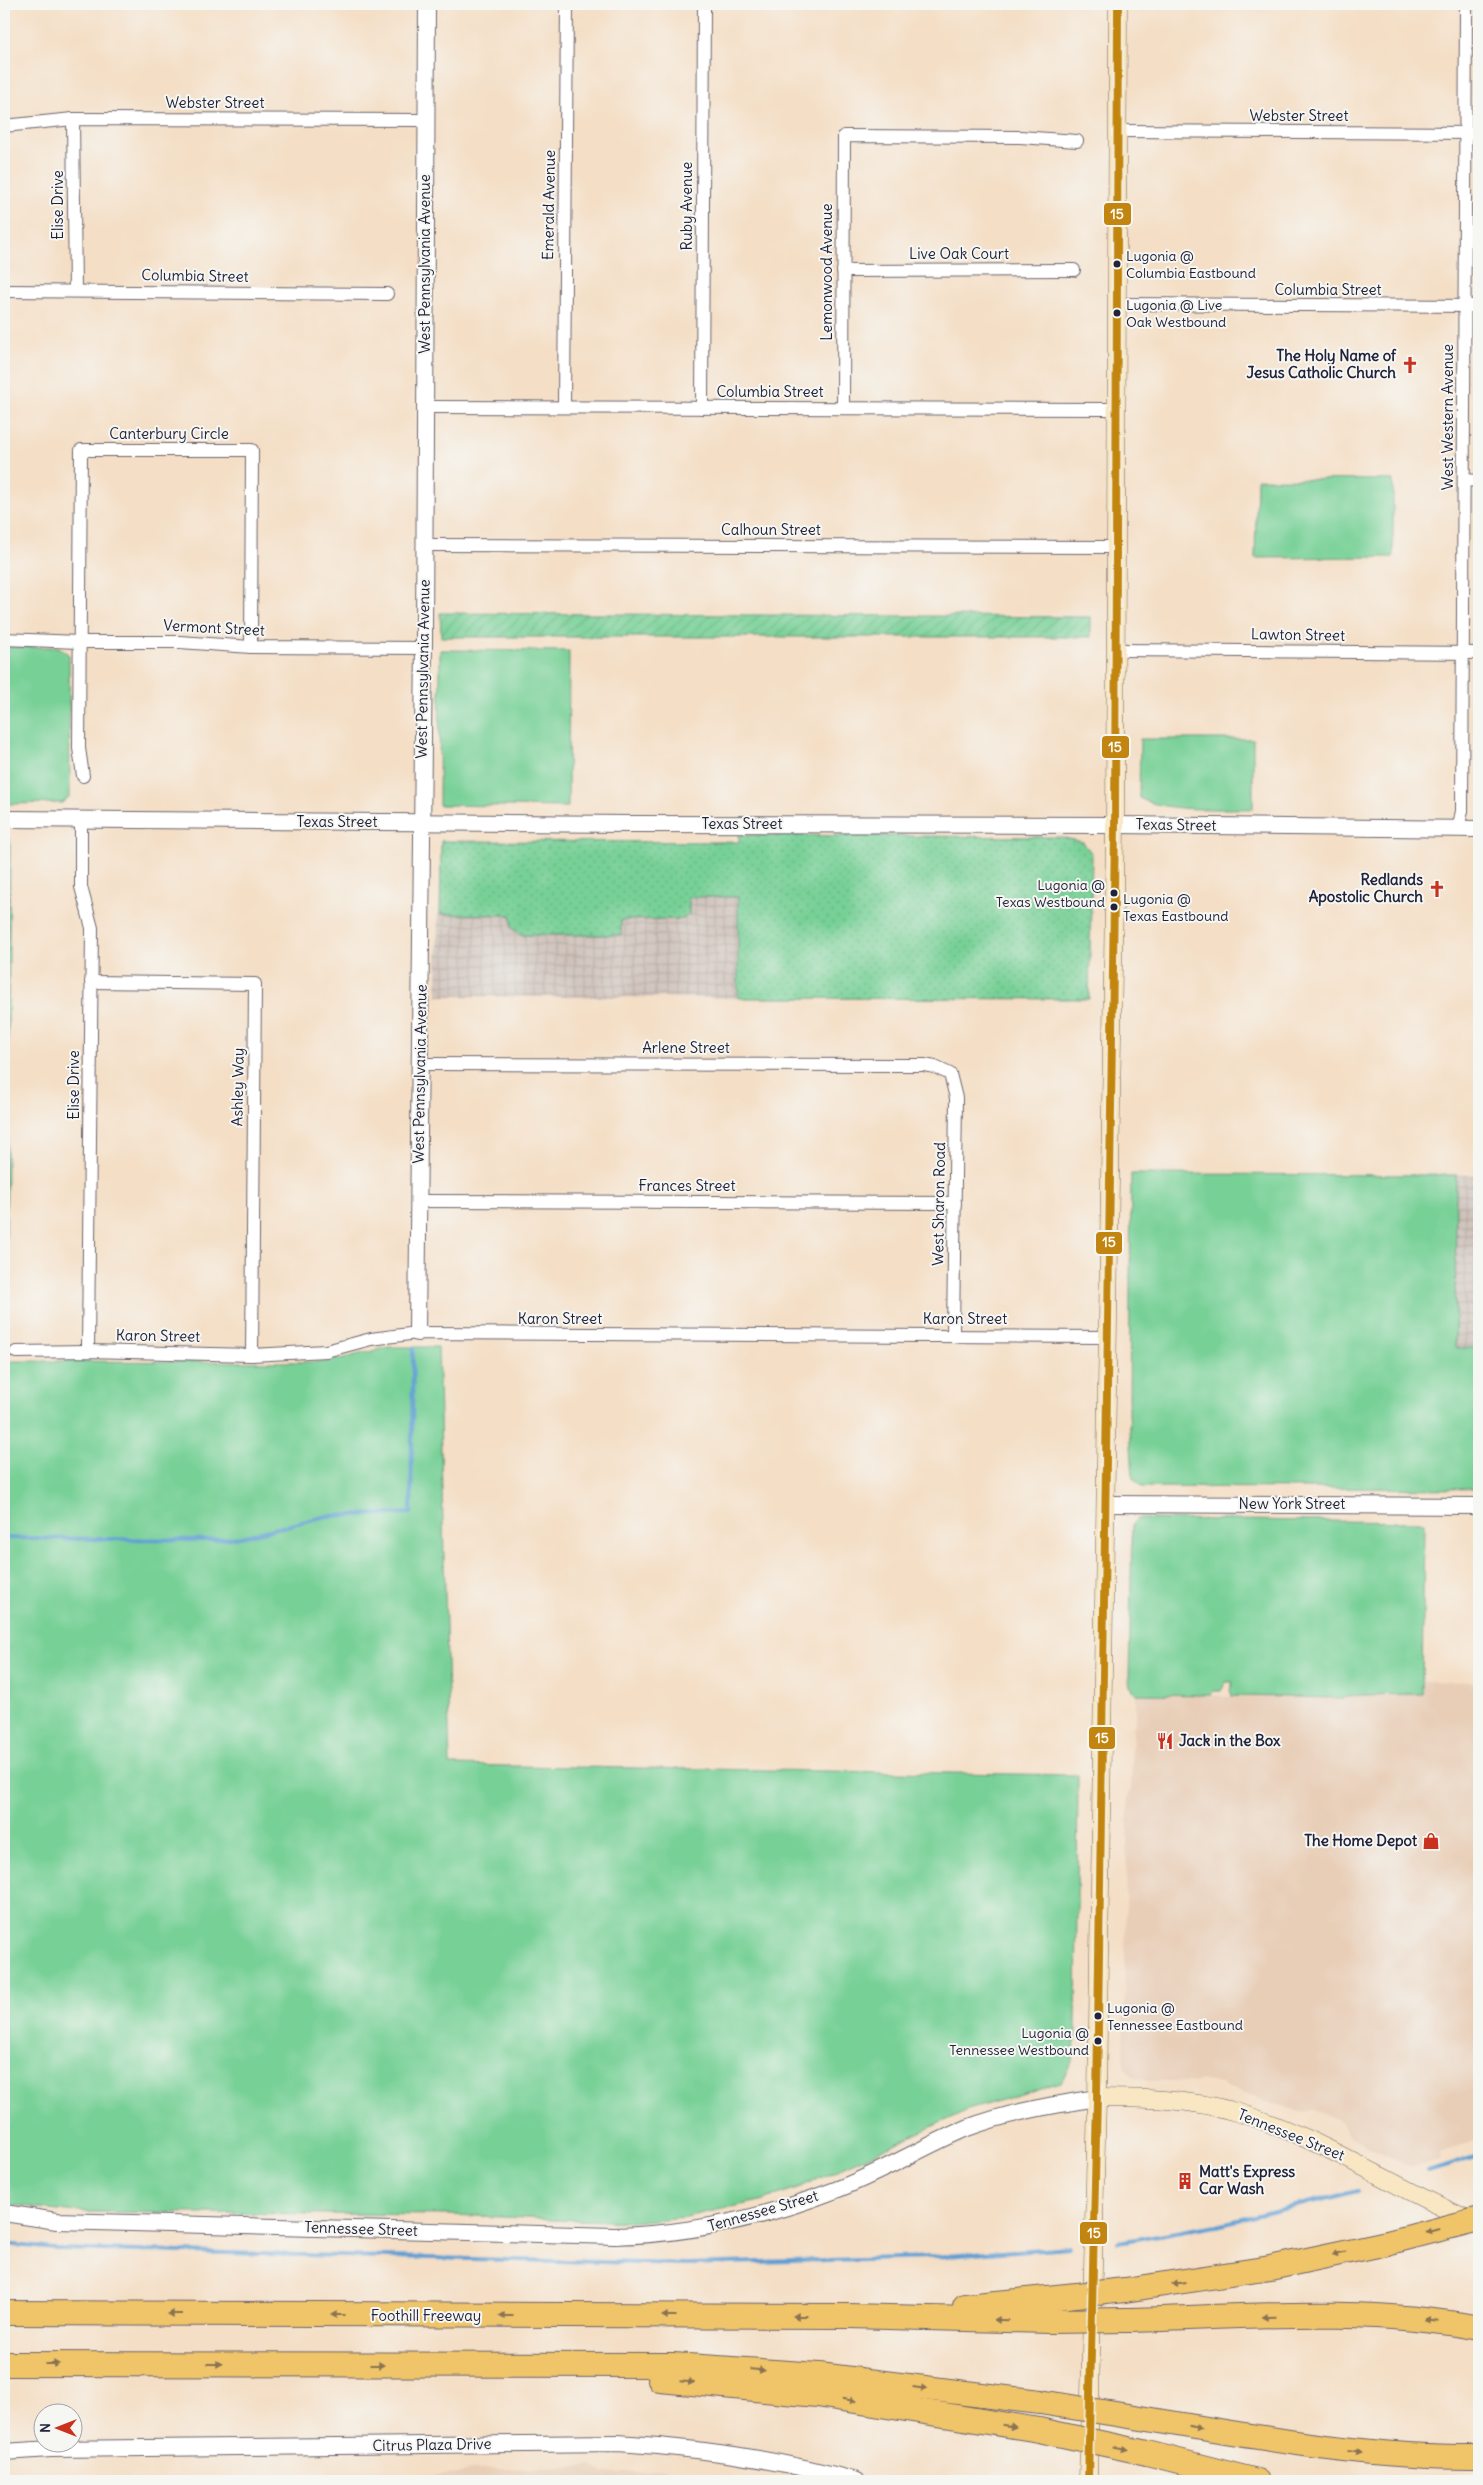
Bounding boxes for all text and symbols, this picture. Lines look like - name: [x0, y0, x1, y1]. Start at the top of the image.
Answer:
- street label: Webster Street: [166, 93, 264, 112]
- street label: Webster Street: [1250, 106, 1348, 125]
- street label: Emerald Avenue: [538, 150, 559, 260]
- street label: Ruby Avenue: [677, 162, 696, 250]
- street label: Elise Drive: [48, 170, 67, 240]
- street label: West Pennsylvania Avenue: [415, 174, 434, 354]
- line badge: 15: [1103, 202, 1132, 226]
- street label: Lemonwood Avenue: [817, 203, 836, 341]
- text: 15: [1110, 205, 1124, 223]
- street label: Live Oak Court: [909, 244, 1009, 263]
- place label: Lugonia @ Columbia Eastbound: [1126, 247, 1256, 282]
- marker: Lugonia @ Columbia Eastbound: [1112, 259, 1122, 269]
- street label: Columbia Street: [141, 265, 249, 286]
- street label: Columbia Street: [1274, 280, 1382, 299]
- place label: Lugonia @ Live Oak Westbound: [1126, 296, 1226, 331]
- marker: Lugonia @ Live Oak Westbound: [1112, 308, 1122, 318]
- street label: West Western Avenue: [1438, 344, 1457, 490]
- place label: The Holy Name of Jesus Catholic Church: [1246, 346, 1397, 382]
- church icon: The Holy Name of Jesus Catholic Church: [1400, 355, 1420, 375]
- street label: Columbia Street: [716, 382, 824, 401]
- street label: Canterbury Circle: [109, 424, 229, 443]
- street label: Calhoun Street: [721, 520, 821, 539]
- street label: West Pennsylvania Avenue: [411, 579, 434, 759]
- street label: Vermont Street: [163, 615, 265, 640]
- street label: Lawton Street: [1251, 624, 1345, 645]
- line badge: 15: [1101, 735, 1130, 759]
- text: 15: [1108, 738, 1122, 756]
- street label: Texas Street: [296, 812, 378, 831]
- street label: Texas Street: [701, 814, 783, 833]
- street label: Texas Street: [1135, 814, 1217, 835]
- place label: Redlands Apostolic Church: [1309, 870, 1423, 907]
- place label: Lugonia @ Texas Westbound: [996, 876, 1105, 911]
- church icon: Redlands Apostolic Church: [1427, 879, 1447, 899]
- marker: Lugonia @ Texas Westbound: [1109, 888, 1119, 898]
- place label: Lugonia @ Texas Eastbound: [1123, 890, 1228, 925]
- marker: Lugonia @ Texas Eastbound: [1109, 902, 1119, 912]
- street label: West Pennsylvania Avenue: [408, 984, 431, 1164]
- street label: Arlene Street: [642, 1038, 730, 1057]
- street label: Ashley Way: [227, 1047, 248, 1127]
- street label: Elise Drive: [64, 1050, 83, 1120]
- street label: West Sharon Road: [928, 1142, 949, 1266]
- street label: Frances Street: [639, 1176, 735, 1195]
- line badge: 15: [1095, 1231, 1123, 1255]
- text: 15: [1102, 1233, 1116, 1251]
- street label: Karon Street: [518, 1309, 602, 1328]
- street label: Karon Street: [923, 1309, 1007, 1328]
- street label: Karon Street: [116, 1325, 200, 1346]
- street label: New York Street: [1239, 1494, 1345, 1513]
- line badge: 15: [1088, 1726, 1116, 1750]
- text: 15: [1095, 1729, 1109, 1747]
- restaurant icon: Jack in the Box: [1155, 1731, 1175, 1751]
- place label: Jack in the Box: [1179, 1731, 1281, 1750]
- place label: The Home Depot: [1304, 1831, 1418, 1851]
- shop icon: The Home Depot: [1421, 1831, 1441, 1851]
- place label: Lugonia @ Tennessee Eastbound: [1107, 1999, 1243, 2034]
- marker: Lugonia @ Tennessee Eastbound: [1093, 2011, 1103, 2021]
- place label: Lugonia @ Tennessee Westbound: [949, 2024, 1089, 2059]
- marker: Lugonia @ Tennessee Westbound: [1093, 2036, 1103, 2046]
- street label: Tennessee Street: [1235, 2104, 1347, 2165]
- place label: Matt's Express Car Wash: [1199, 2162, 1295, 2198]
- building icon: Matt's Express Car Wash: [1175, 2171, 1195, 2191]
- street label: Tennessee Street: [706, 2186, 820, 2235]
- street label: Tennessee Street: [304, 2217, 418, 2240]
- line badge: 15: [1079, 2221, 1108, 2245]
- text: 15: [1087, 2224, 1101, 2242]
- one-way arrow: [1426, 2227, 1441, 2235]
- one-way arrow: [1331, 2250, 1347, 2258]
- one-way arrow: [1171, 2279, 1187, 2287]
- street label: Foothill Freeway: [371, 2306, 481, 2325]
- one-way arrow: [167, 2310, 183, 2318]
- one-way arrow: [329, 2311, 345, 2319]
- one-way arrow: [498, 2312, 514, 2320]
- one-way arrow: [661, 2312, 677, 2320]
- one-way arrow: [792, 2312, 808, 2320]
- one-way arrow: [1261, 2313, 1277, 2321]
- one-way arrow: [992, 2316, 1008, 2324]
- one-way arrow: [1423, 2316, 1439, 2324]
- one-way arrow: [45, 2360, 61, 2368]
- one-way arrow: [207, 2360, 223, 2368]
- one-way arrow: [370, 2361, 386, 2369]
- one-way arrow: [750, 2366, 766, 2374]
- one-way arrow: [680, 2379, 696, 2387]
- one-way arrow: [912, 2384, 928, 2392]
- one-way arrow: [841, 2397, 857, 2405]
- north arrow: [32, 2402, 82, 2452]
- one-way arrow: [1002, 2422, 1018, 2430]
- text: N: [36, 2423, 54, 2433]
- one-way arrow: [1187, 2423, 1203, 2431]
- street label: Citrus Plaza Drive: [372, 2434, 492, 2455]
- one-way arrow: [1114, 2444, 1129, 2452]
- one-way arrow: [1348, 2448, 1364, 2456]

